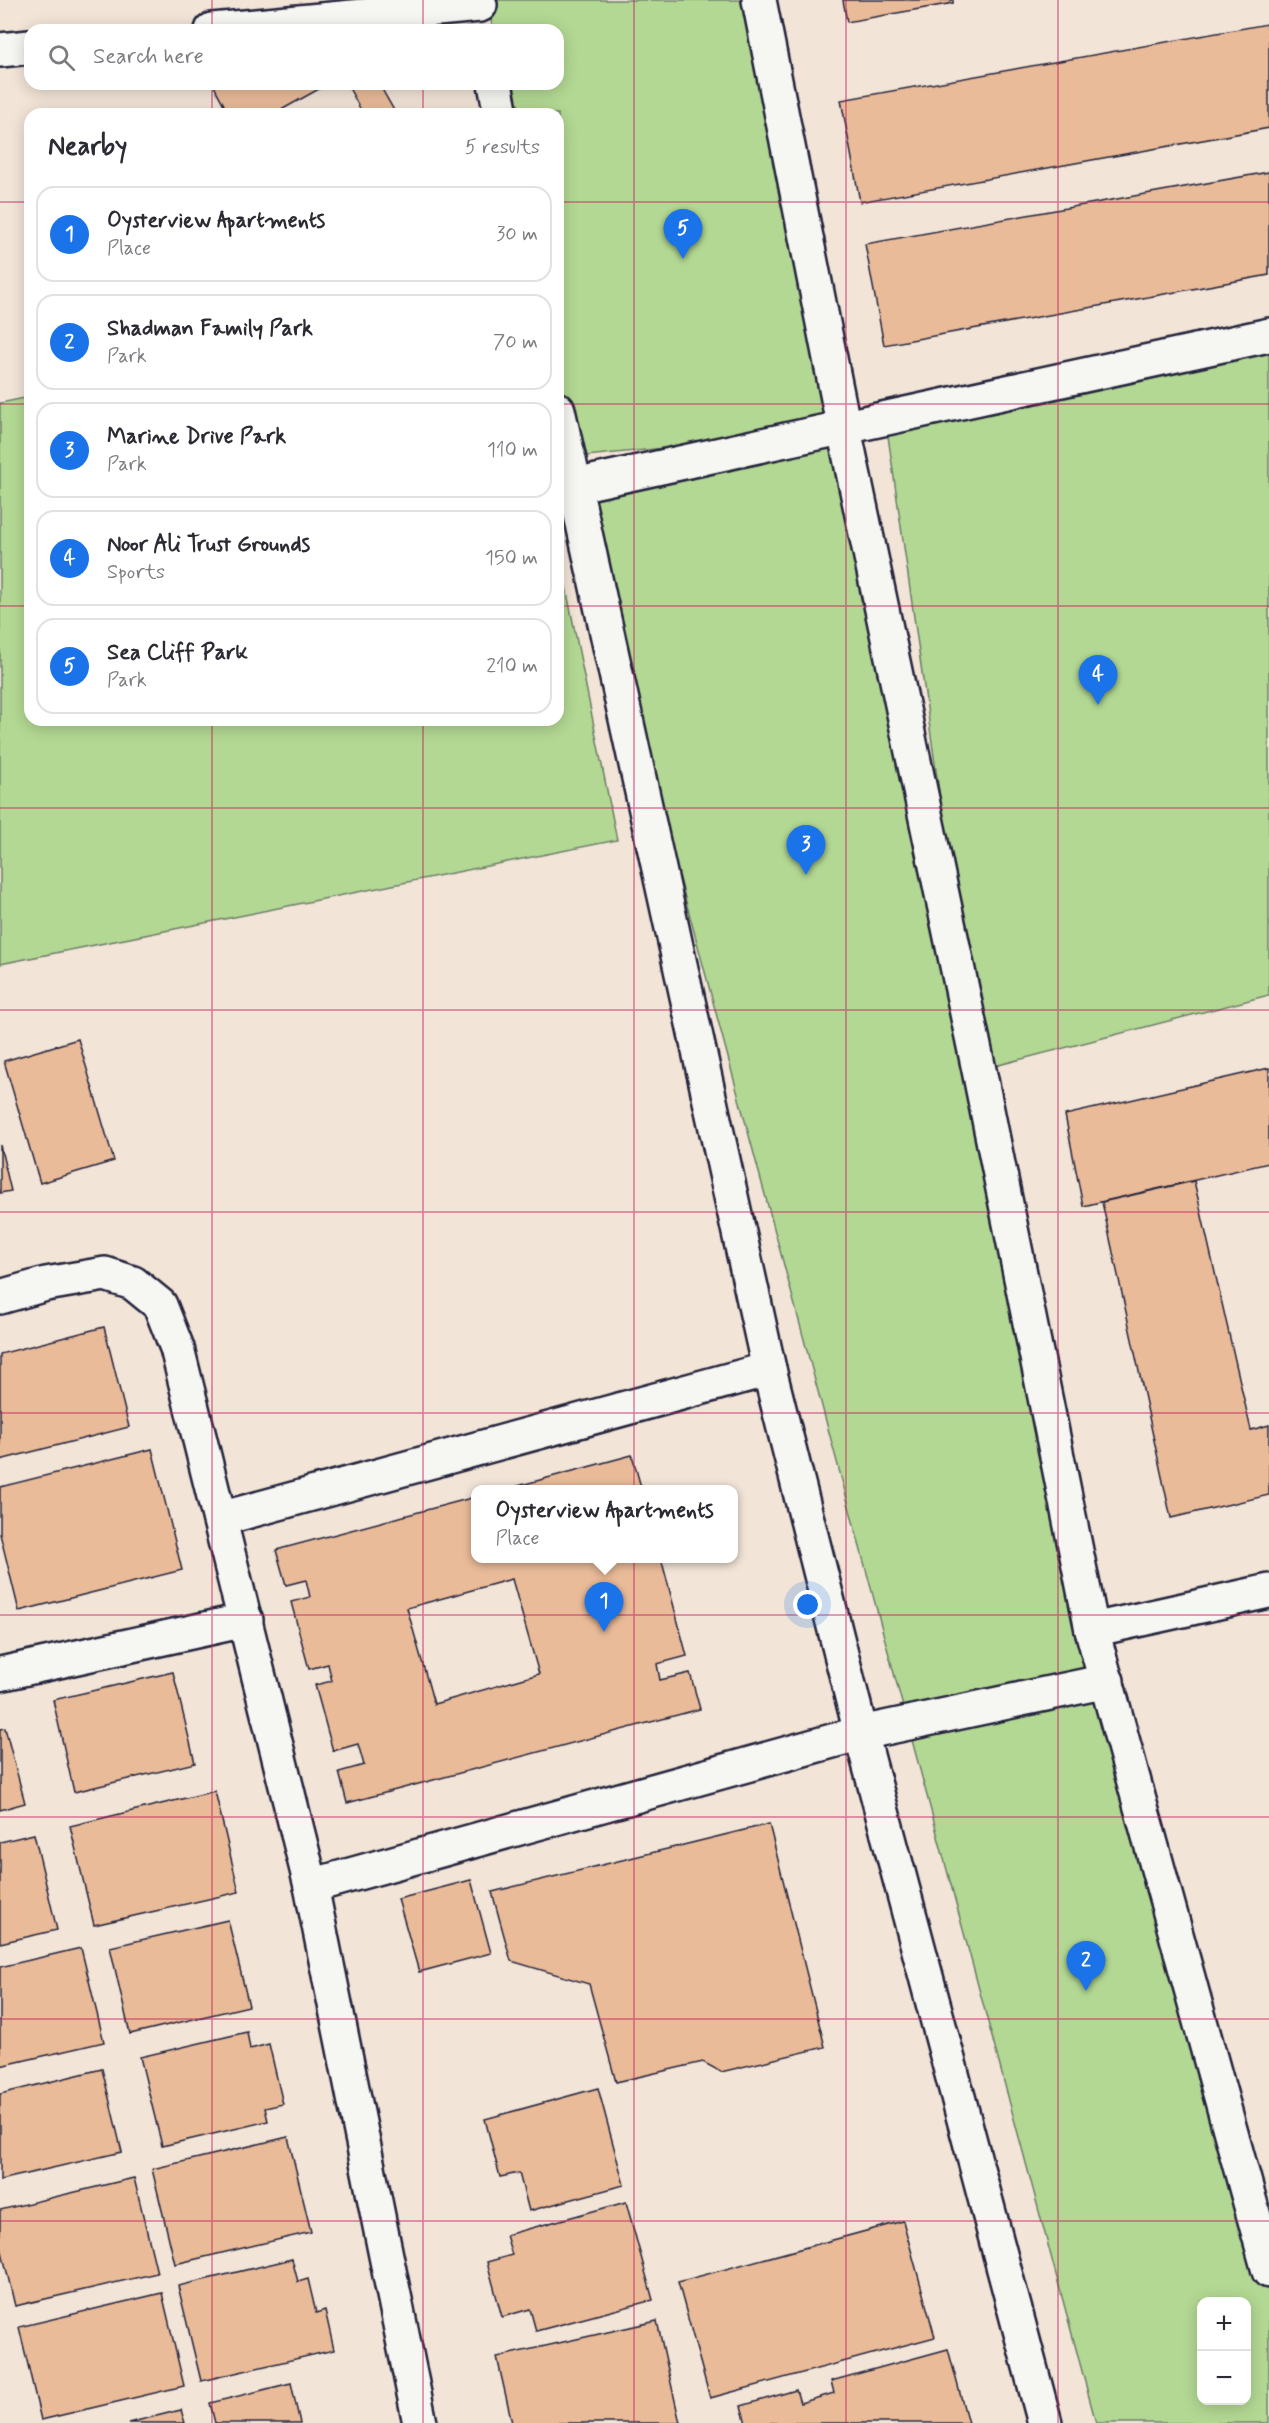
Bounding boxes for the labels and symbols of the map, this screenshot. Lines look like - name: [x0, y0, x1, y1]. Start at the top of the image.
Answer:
- pin: 5: [664, 210, 702, 259]
- pin: 4: [1078, 656, 1118, 705]
- pin: 3: [786, 826, 826, 875]
- pin: 1: [584, 1582, 624, 1632]
- your location: [793, 1590, 822, 1619]
- pin: 2: [1066, 1942, 1106, 1991]

